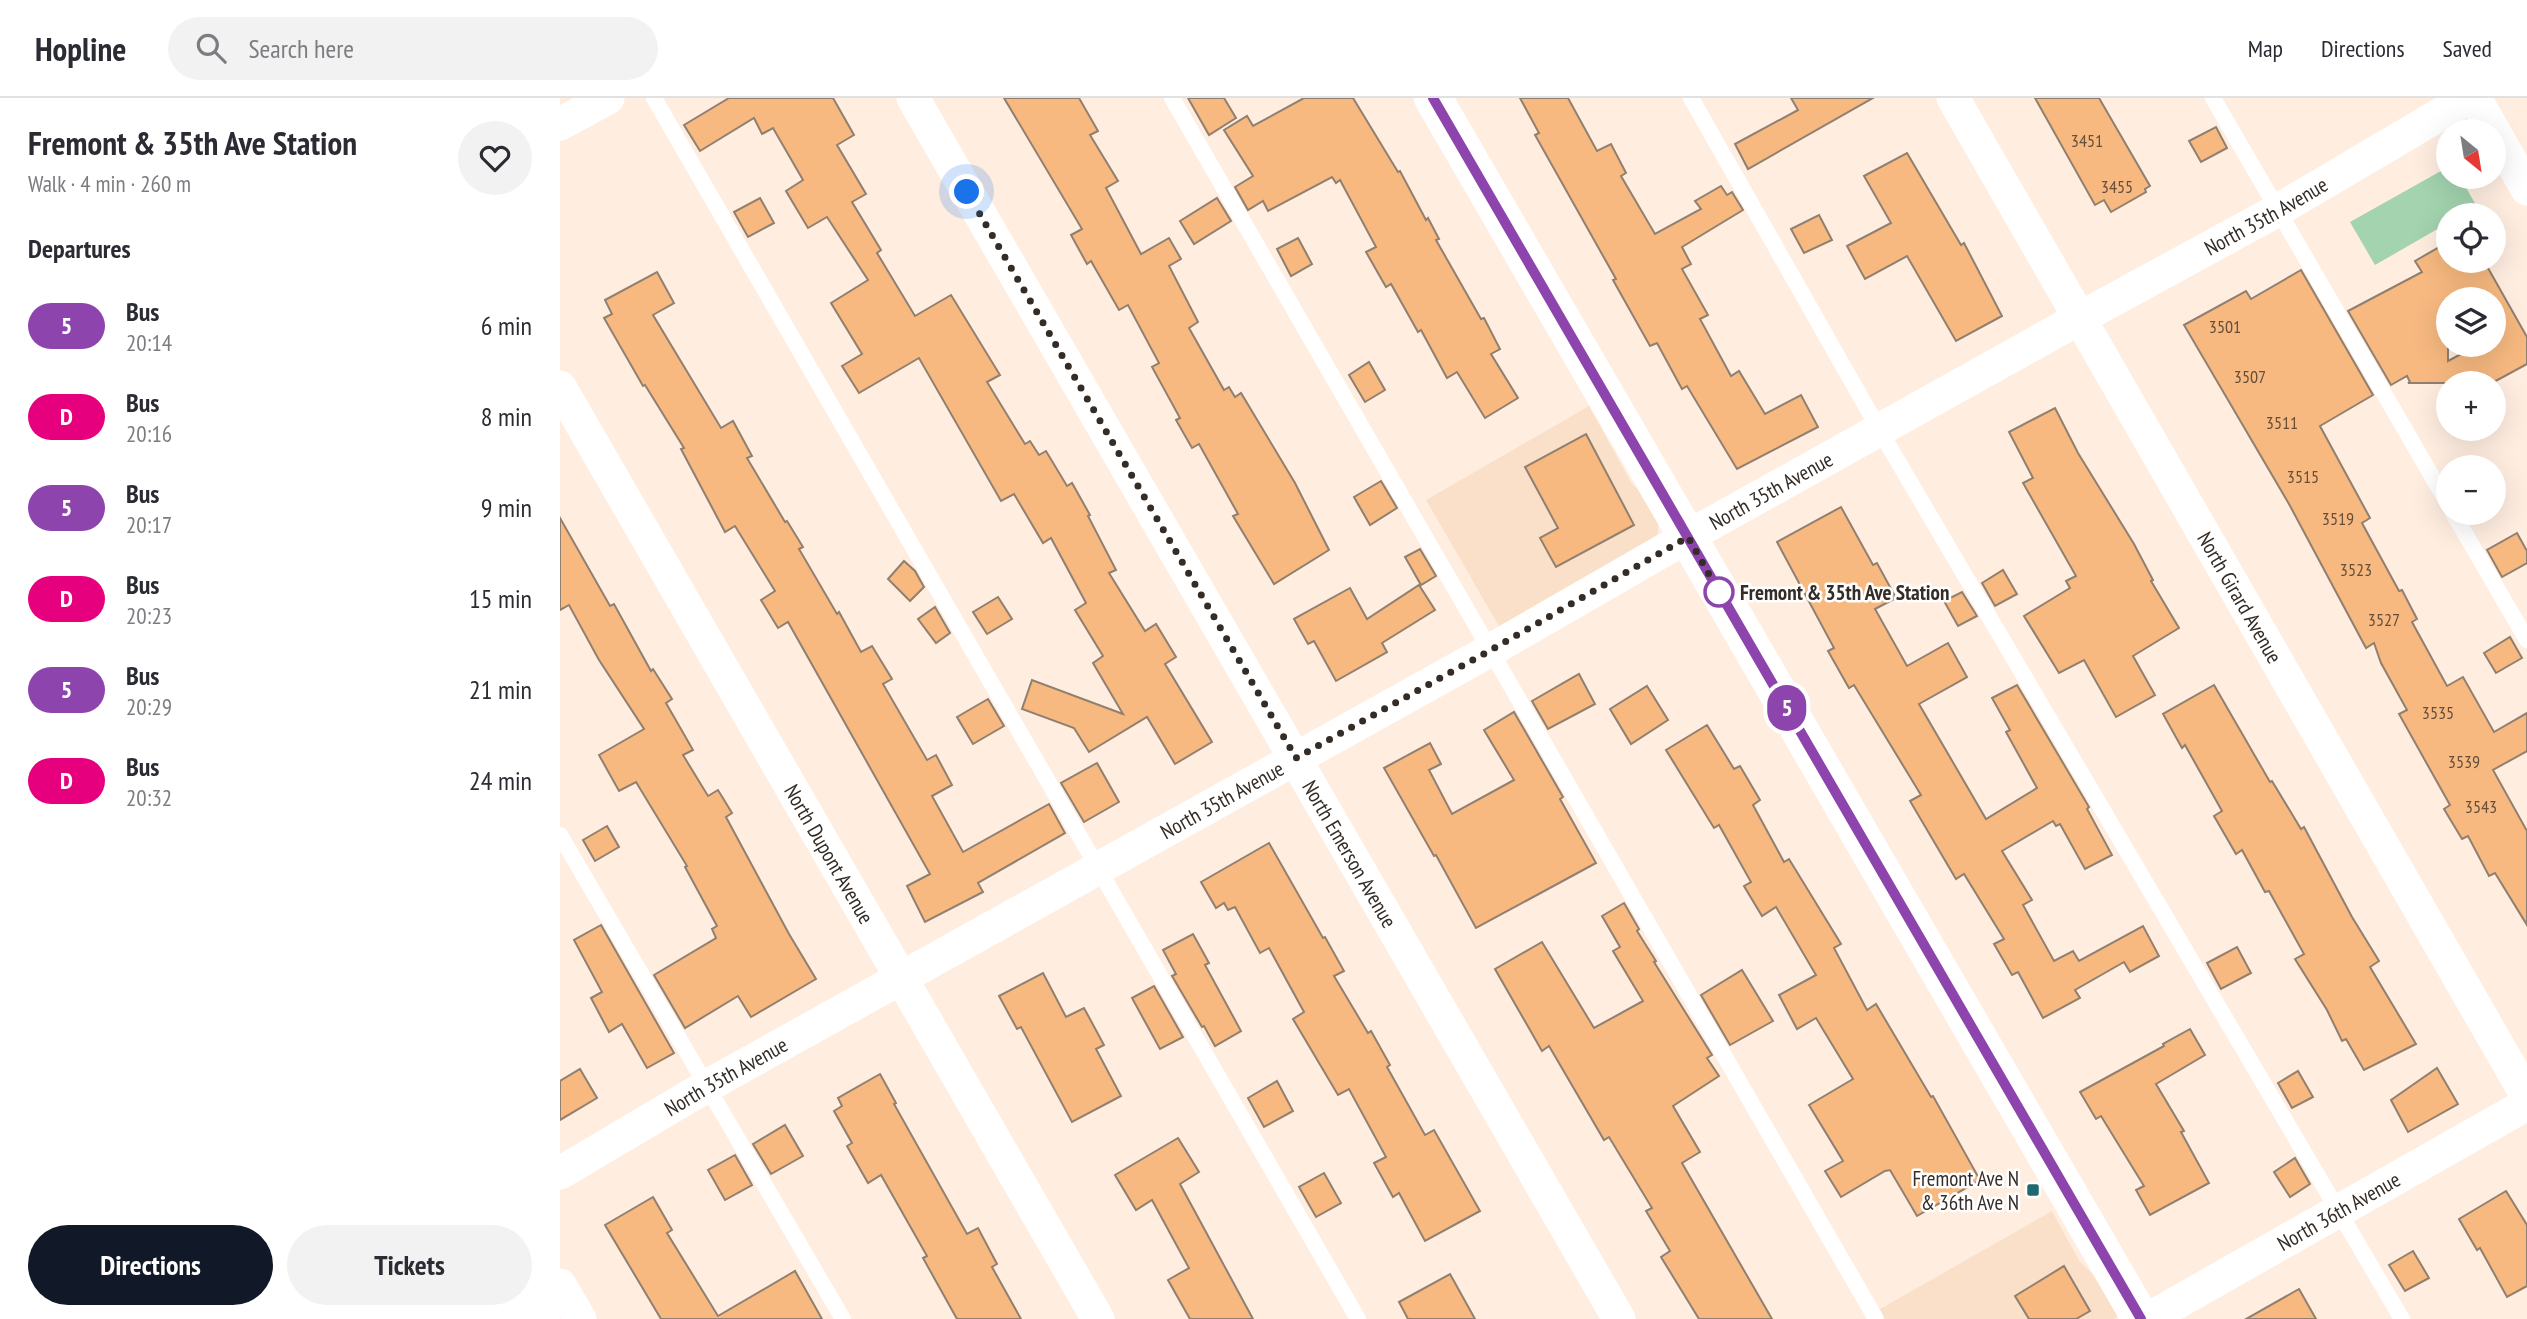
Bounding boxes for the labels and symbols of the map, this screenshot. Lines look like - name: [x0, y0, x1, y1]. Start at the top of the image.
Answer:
- north arrow: [2436, 119, 2506, 189]
- house number: 3451: [2071, 129, 2103, 152]
- street label: North 35th Avenue: [2199, 170, 2332, 261]
- your location: [949, 174, 984, 209]
- house number: 3455: [2101, 175, 2133, 198]
- house number: 3501: [2209, 315, 2241, 338]
- house number: 3507: [2234, 365, 2266, 388]
- house number: 3511: [2266, 411, 2298, 434]
- street label: North 35th Avenue: [1704, 445, 1837, 536]
- house number: 3515: [2287, 465, 2319, 488]
- house number: 3519: [2322, 507, 2354, 530]
- street label: North Girard Avenue: [2192, 527, 2289, 668]
- house number: 3523: [2340, 558, 2372, 581]
- marker: Fremont & 35th Ave Station: [1704, 577, 1734, 607]
- place label: Fremont & 35th Ave Station: [1740, 579, 1949, 606]
- house number: 3527: [2368, 608, 2400, 631]
- line badge: 5: [1764, 685, 1810, 731]
- house number: 3535: [2422, 701, 2454, 724]
- house number: 3539: [2448, 750, 2480, 773]
- street label: North 35th Avenue: [1155, 754, 1288, 845]
- street label: North Emerson Avenue: [1297, 775, 1403, 932]
- street label: North Dupont Avenue: [779, 779, 880, 928]
- house number: 3543: [2465, 795, 2497, 818]
- street label: North 35th Avenue: [659, 1031, 792, 1122]
- place label: Fremont Ave N & 36th Ave N: [1912, 1165, 2019, 1216]
- street label: North 36th Avenue: [2272, 1165, 2405, 1257]
- marker: Fremont Ave N & 36th Ave N: [2025, 1182, 2041, 1198]

